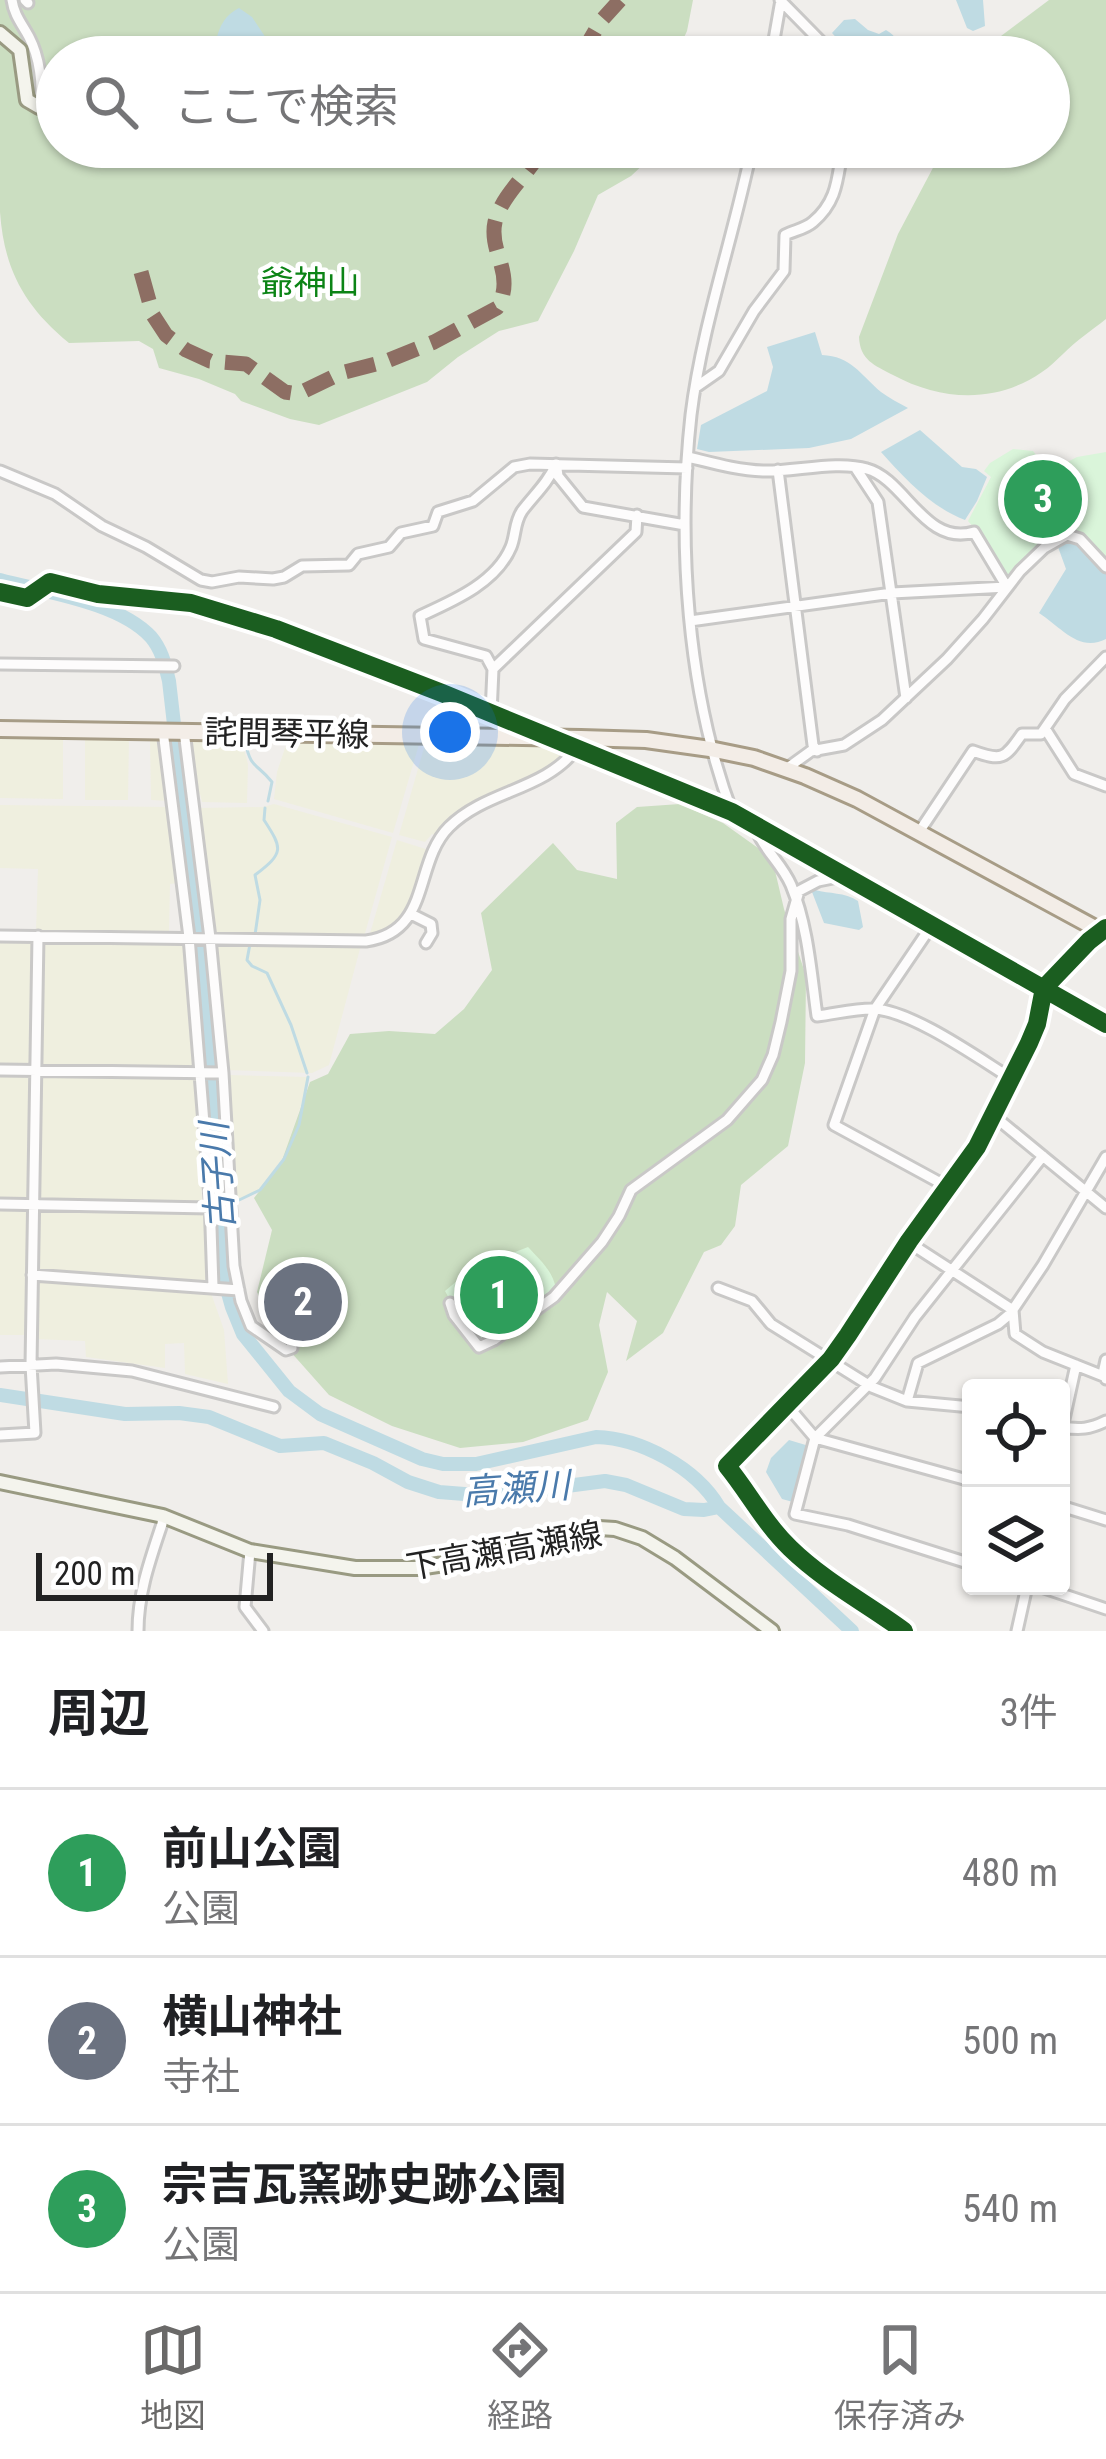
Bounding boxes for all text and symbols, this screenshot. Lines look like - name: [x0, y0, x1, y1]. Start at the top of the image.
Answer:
- search box: [36, 36, 1070, 168]
- icon: search: [78, 69, 144, 135]
- text: ここで検索: [174, 80, 399, 133]
- park label: 爺神山: [261, 263, 360, 302]
- pin: 3: [1004, 454, 1082, 544]
- your location: [420, 702, 480, 762]
- street label: 詫間琴平線: [204, 713, 370, 754]
- water label: 古子川: [193, 1117, 243, 1231]
- pin: 1: [460, 1250, 538, 1340]
- pin: 2: [264, 1257, 342, 1347]
- map controls: [962, 1379, 1070, 1595]
- button: locate: [962, 1379, 1070, 1487]
- water label: 高瀬川: [461, 1464, 575, 1514]
- button: layers: [962, 1487, 1070, 1595]
- street label: 下高瀬高瀬線: [403, 1514, 605, 1587]
- scale bar: [36, 1547, 273, 1600]
- text: 200 m: [54, 1554, 135, 1593]
- text: 周辺: [48, 1684, 150, 1743]
- text: 3件: [1000, 1690, 1058, 1736]
- text: 前山公園: [162, 1822, 342, 1875]
- text: 1: [77, 1850, 97, 1896]
- text: 480 m: [962, 1850, 1058, 1896]
- text: 公園: [162, 1886, 240, 1932]
- text: 横山神社: [162, 1990, 342, 2043]
- text: 2: [77, 2018, 97, 2064]
- text: 500 m: [962, 2018, 1058, 2064]
- text: 寺社: [162, 2054, 240, 2100]
- text: 宗吉瓦窯跡史跡公園: [162, 2158, 567, 2211]
- text: 3: [77, 2186, 97, 2232]
- text: 540 m: [962, 2186, 1058, 2232]
- text: 公園: [162, 2222, 240, 2268]
- tab: 地図: [140, 2317, 206, 2437]
- tab: 経路: [487, 2317, 553, 2437]
- tab: 保存済み: [834, 2317, 966, 2437]

